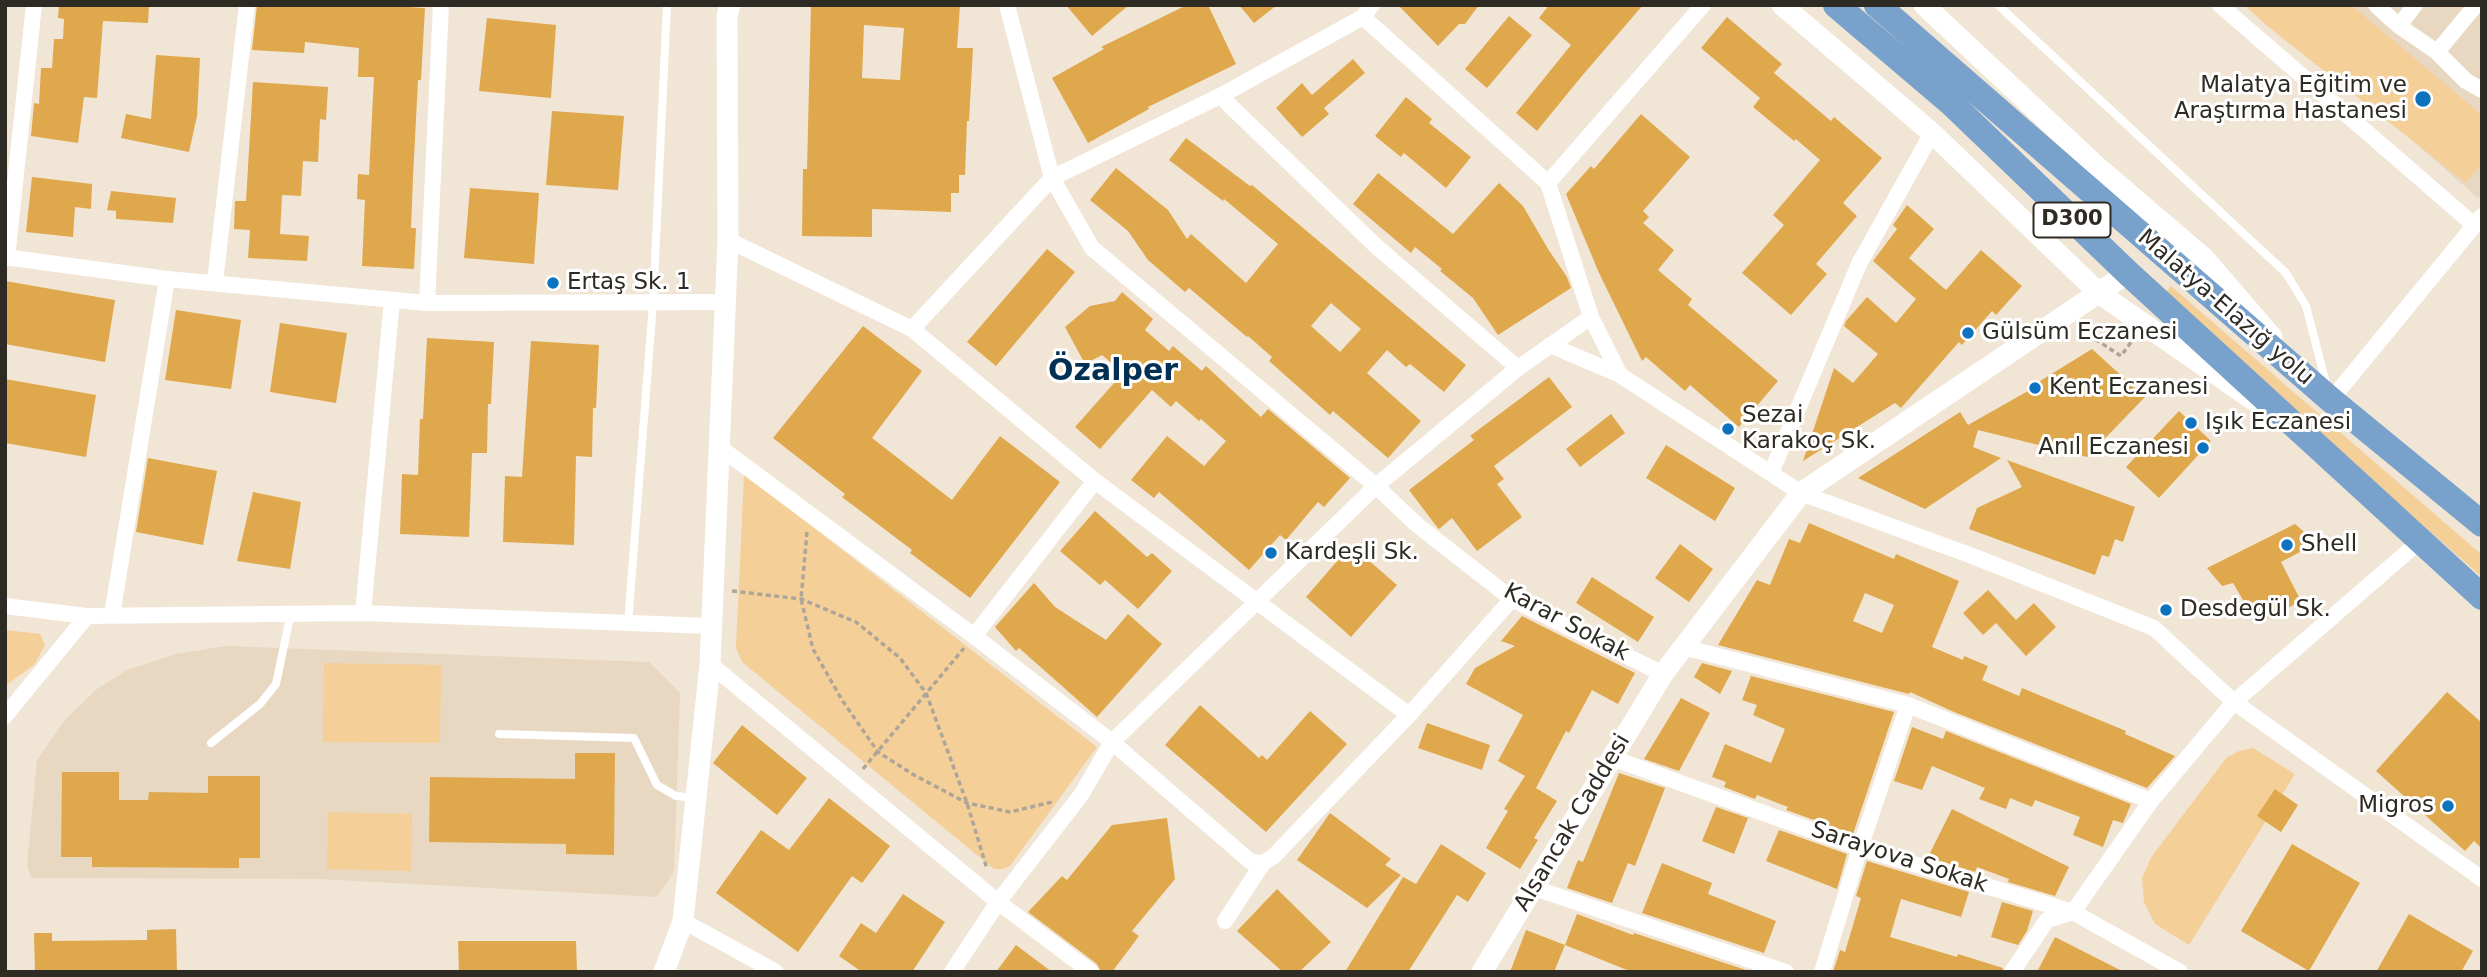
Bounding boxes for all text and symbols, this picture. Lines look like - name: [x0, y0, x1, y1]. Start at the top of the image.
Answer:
- place label: Malatya Eğitim ve Araştırma Hastanesi: [2174, 72, 2407, 126]
- marker: Malatya Eğitim ve Araştırma Hastanesi: [2413, 89, 2433, 109]
- road number: D300: [2034, 202, 2110, 238]
- street label: Malatya-Elazığ yolu: [2132, 224, 2318, 392]
- place label: Ertaş Sk. 1: [567, 269, 691, 297]
- marker: Ertaş Sk. 1: [545, 275, 561, 291]
- place label: Gülsüm Eczanesi: [1982, 319, 2178, 347]
- marker: Gülsüm Eczanesi: [1960, 325, 1976, 341]
- district label: Özalper: [1048, 354, 1178, 390]
- place label: Kent Eczanesi: [2049, 374, 2208, 402]
- marker: Kent Eczanesi: [2027, 380, 2043, 396]
- place label: Sezai Karakoç Sk.: [1742, 402, 1876, 456]
- place label: Işık Eczanesi: [2205, 409, 2351, 437]
- marker: Işık Eczanesi: [2183, 415, 2199, 431]
- marker: Sezai Karakoç Sk.: [1720, 421, 1736, 437]
- place label: Anıl Eczanesi: [2038, 434, 2189, 462]
- marker: Anıl Eczanesi: [2195, 440, 2211, 456]
- place label: Shell: [2301, 531, 2357, 559]
- marker: Shell: [2279, 537, 2295, 553]
- place label: Kardeşli Sk.: [1285, 539, 1419, 567]
- marker: Kardeşli Sk.: [1263, 545, 1279, 561]
- street label: Karar Sokak: [1499, 578, 1633, 668]
- place label: Desdegül Sk.: [2180, 596, 2331, 624]
- marker: Desdegül Sk.: [2158, 602, 2174, 618]
- street label: Alsancak Caddesi: [1509, 729, 1637, 917]
- place label: Migros: [2358, 792, 2434, 820]
- marker: Migros: [2440, 798, 2456, 814]
- street label: Sarayova Sokak: [1807, 816, 1991, 900]

